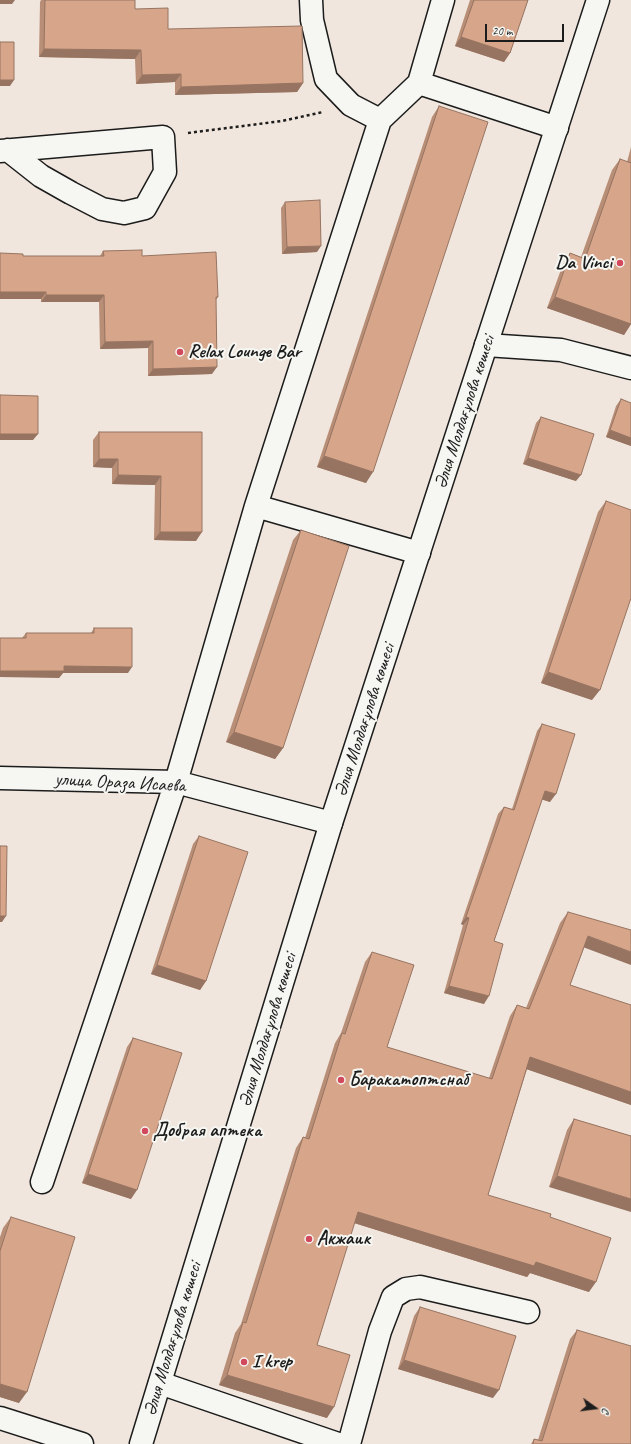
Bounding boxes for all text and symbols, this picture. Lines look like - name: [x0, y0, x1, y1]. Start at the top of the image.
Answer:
- scale bar: [487, 16, 566, 42]
- text: 20 m: [492, 23, 512, 39]
- place label: Da Vinci: [555, 252, 612, 274]
- marker: Da Vinci: [615, 258, 625, 268]
- street label: Әлия Молдағұлова көшесі: [429, 333, 501, 491]
- place label: Relax Lounge Bar: [188, 341, 301, 363]
- marker: Relax Lounge Bar: [175, 347, 185, 357]
- street label: Әлия Молдағұлова көшесі: [329, 641, 401, 799]
- street label: улица Ораза Исаева: [54, 768, 186, 798]
- street label: Әлия Молдағұлова көшесі: [234, 950, 302, 1110]
- place label: Баракатоптснаб: [349, 1069, 468, 1091]
- marker: Баракатоптснаб: [336, 1075, 346, 1085]
- place label: Добрая аптека: [153, 1120, 261, 1142]
- marker: Добрая аптека: [140, 1126, 150, 1136]
- place label: Акжаик: [317, 1228, 371, 1250]
- marker: Акжаик: [304, 1234, 314, 1244]
- street label: Әлия Молдағұлова көшесі: [139, 1259, 207, 1419]
- place label: I krep: [252, 1351, 292, 1373]
- marker: I krep: [239, 1357, 249, 1367]
- north arrow: [575, 1388, 615, 1428]
- text: С: [599, 1407, 614, 1415]

